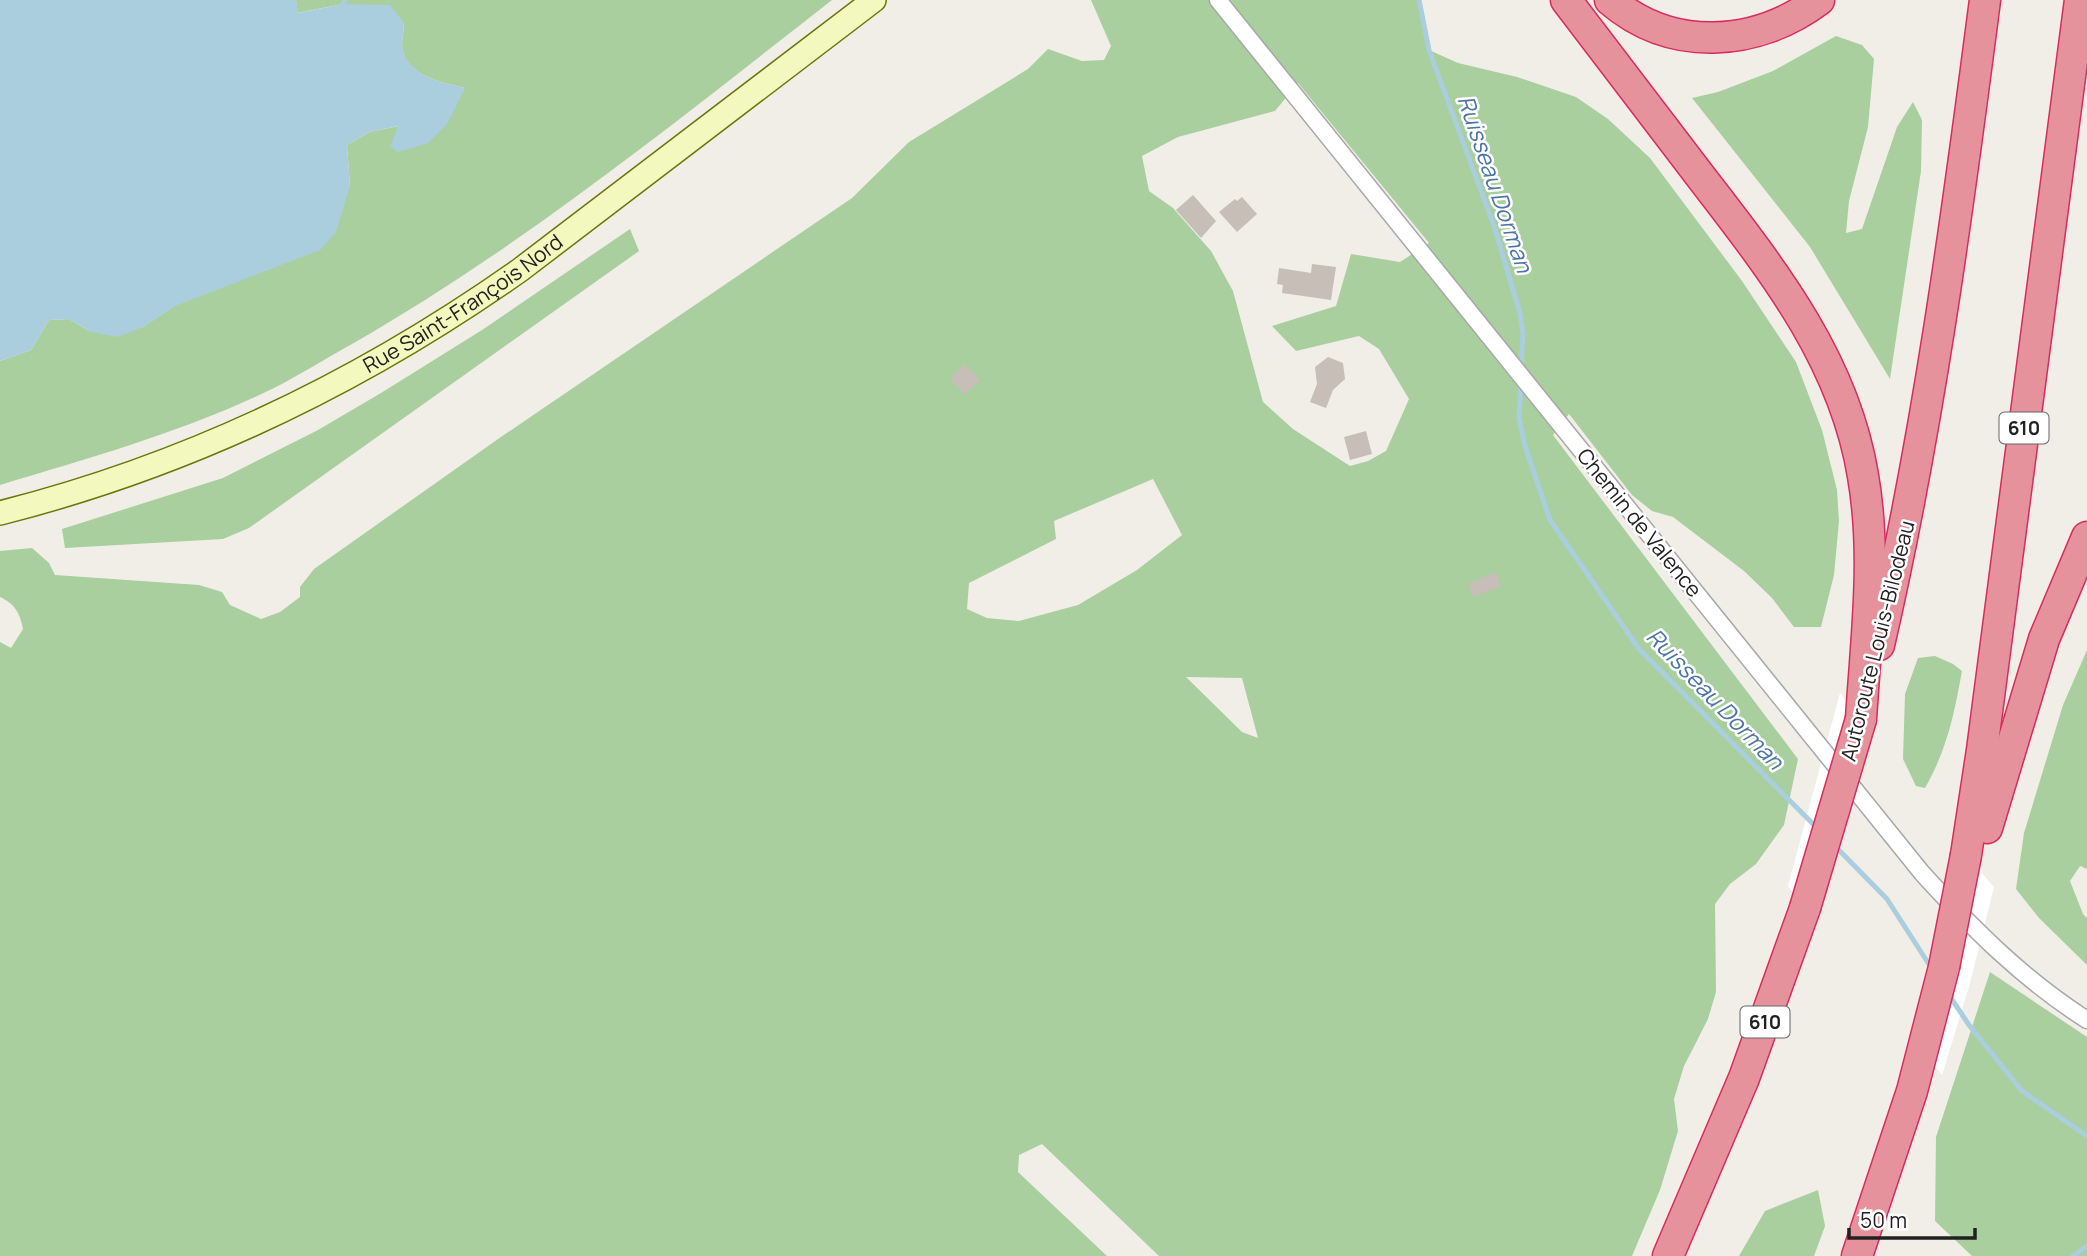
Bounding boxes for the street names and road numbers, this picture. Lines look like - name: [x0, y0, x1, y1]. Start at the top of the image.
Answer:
- street label: Rue Saint-François Nord: [358, 227, 568, 379]
- road number: 610: [2000, 412, 2048, 444]
- street label: Chemin de Valence: [1571, 442, 1709, 603]
- street label: Autoroute Louis-Bilodeau: [1834, 518, 1920, 764]
- road number: 610: [1740, 1006, 1790, 1038]

